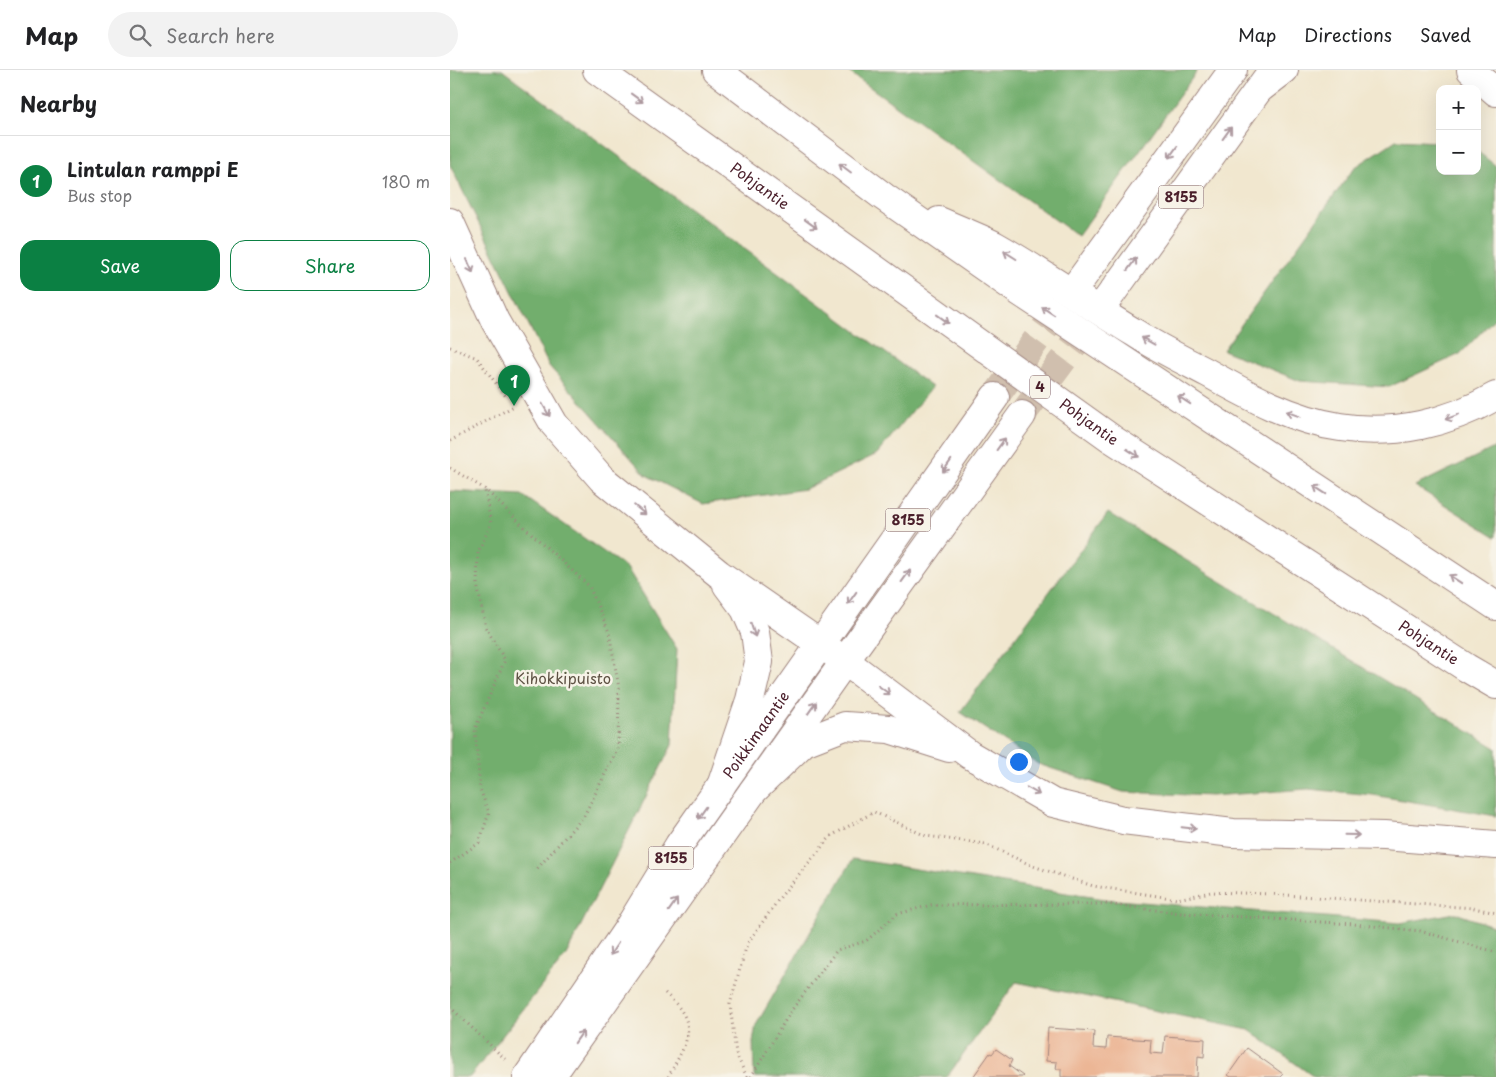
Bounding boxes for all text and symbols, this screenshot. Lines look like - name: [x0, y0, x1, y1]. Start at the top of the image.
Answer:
- search box: [108, 12, 458, 57]
- text: Map: [25, 17, 78, 53]
- icon: search: [126, 21, 154, 49]
- text: Search here: [166, 21, 275, 49]
- text: Map: [1238, 21, 1276, 48]
- text: Directions: [1304, 21, 1392, 48]
- text: Saved: [1420, 21, 1471, 48]
- map controls: [1436, 85, 1481, 175]
- button: +: [1436, 85, 1481, 130]
- text: Nearby: [20, 87, 97, 119]
- one-way arrow: [629, 93, 643, 104]
- one-way arrow: [1222, 127, 1233, 140]
- button: −: [1436, 130, 1481, 175]
- one-way arrow: [1168, 145, 1178, 159]
- text: Lintulan ramppi E: [67, 155, 238, 183]
- street label: Pohjantie: [726, 156, 795, 214]
- one-way arrow: [839, 162, 852, 173]
- text: 1: [32, 169, 40, 193]
- text: 180 m: [382, 169, 430, 193]
- text: Bus stop: [67, 183, 132, 207]
- road number: 8155: [1158, 185, 1204, 208]
- one-way arrow: [804, 219, 818, 229]
- button: Save: [20, 240, 220, 291]
- button: Share: [230, 240, 430, 291]
- one-way arrow: [1004, 250, 1018, 260]
- one-way arrow: [466, 258, 475, 273]
- one-way arrow: [1127, 258, 1137, 272]
- one-way arrow: [1042, 305, 1056, 315]
- one-way arrow: [936, 314, 950, 324]
- one-way arrow: [1141, 336, 1156, 346]
- pin: 1: [498, 365, 530, 406]
- road number: 4: [1030, 376, 1050, 398]
- street label: Pohjantie: [1055, 392, 1124, 450]
- one-way arrow: [1177, 395, 1191, 405]
- one-way arrow: [541, 402, 551, 417]
- one-way arrow: [1286, 409, 1301, 418]
- one-way arrow: [1445, 413, 1460, 422]
- one-way arrow: [996, 437, 1006, 451]
- one-way arrow: [1126, 448, 1140, 458]
- one-way arrow: [942, 458, 952, 472]
- one-way arrow: [1313, 484, 1327, 494]
- one-way arrow: [634, 504, 647, 515]
- road number: 8155: [886, 508, 930, 532]
- one-way arrow: [901, 569, 911, 583]
- one-way arrow: [1449, 574, 1463, 584]
- one-way arrow: [847, 591, 858, 604]
- street label: Pohjantie: [1394, 614, 1464, 670]
- one-way arrow: [749, 622, 758, 637]
- park label: Kihokkipuisto: [515, 666, 611, 689]
- one-way arrow: [877, 685, 890, 696]
- street label: Poikkimaantie: [716, 686, 794, 783]
- one-way arrow: [807, 701, 817, 715]
- your location: [1006, 749, 1032, 775]
- one-way arrow: [1025, 786, 1040, 796]
- one-way arrow: [697, 805, 707, 819]
- one-way arrow: [1181, 823, 1197, 833]
- one-way arrow: [1343, 830, 1359, 840]
- road number: 8155: [648, 846, 694, 870]
- one-way arrow: [668, 898, 678, 912]
- one-way arrow: [609, 942, 619, 956]
- one-way arrow: [573, 1031, 584, 1044]

